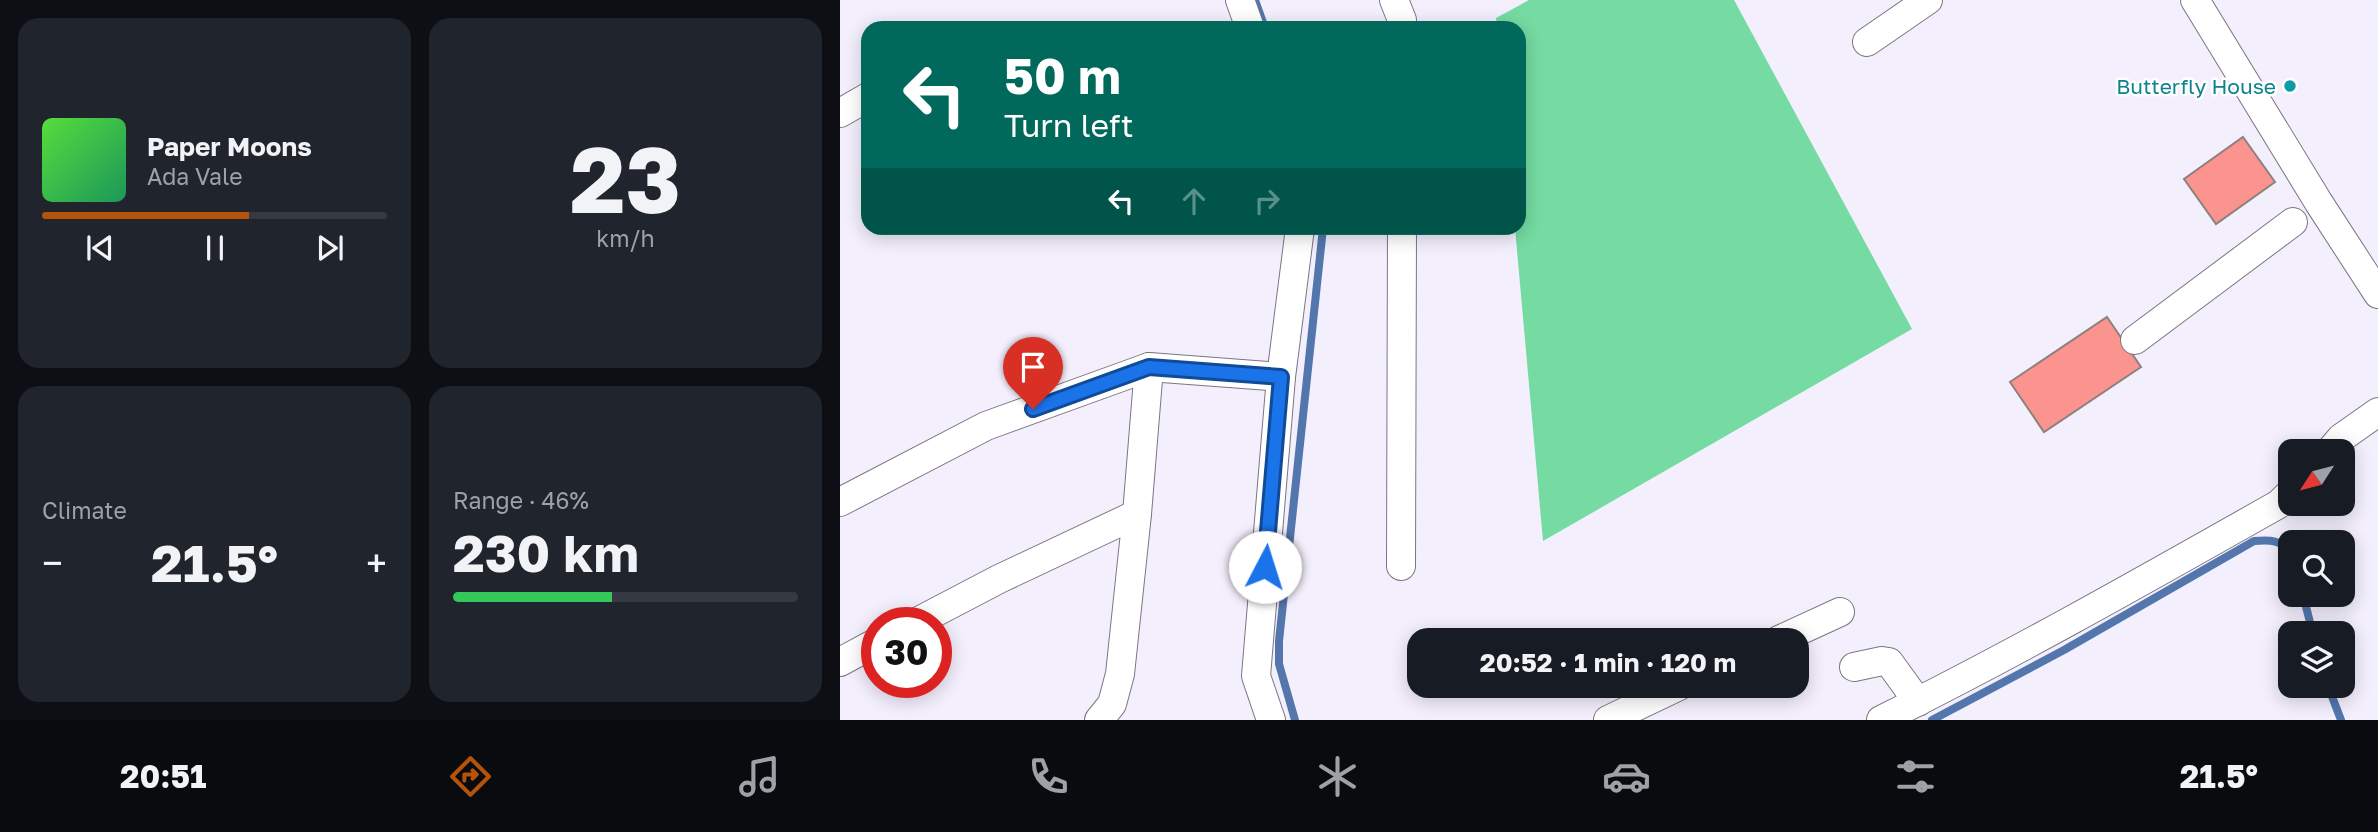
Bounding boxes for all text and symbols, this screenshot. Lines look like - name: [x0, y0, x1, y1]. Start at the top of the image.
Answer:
- text: 50 m: [1004, 46, 1121, 105]
- icon: left: [889, 49, 980, 140]
- place label: Butterfly House: [2116, 73, 2276, 99]
- marker: Butterfly House: [2282, 78, 2298, 94]
- text: Turn left: [1004, 106, 1133, 144]
- text: 23: [570, 124, 681, 233]
- text: Paper Moons: [147, 131, 312, 162]
- text: Ada Vale: [147, 162, 243, 190]
- icon: left: [1102, 182, 1140, 220]
- icon: ahead: [1175, 182, 1213, 220]
- icon: right: [1248, 182, 1286, 220]
- text: km/h: [596, 224, 655, 252]
- icon: previous: [81, 229, 119, 267]
- icon: pause: [196, 229, 234, 267]
- icon: next: [311, 229, 349, 267]
- pin: [1003, 337, 1063, 409]
- icon: arrive: [1014, 348, 1052, 386]
- north arrow: [2278, 439, 2356, 516]
- map controls: [2278, 439, 2355, 698]
- text: Range · 46%: [453, 486, 589, 514]
- text: Climate: [42, 496, 127, 524]
- text: 230 km: [453, 521, 639, 583]
- position arrow: [1228, 530, 1302, 604]
- button: search: [2278, 530, 2355, 607]
- text: 21.5°: [151, 531, 278, 593]
- text: −: [42, 540, 63, 585]
- text: +: [366, 540, 387, 585]
- speed limit sign: 30: [861, 607, 952, 698]
- button: layers: [2278, 621, 2355, 698]
- text: 20:52 · 1 min · 120 m: [1480, 647, 1736, 678]
- icon: directions: [446, 752, 495, 801]
- icon: music: [735, 752, 784, 801]
- icon: phone: [1024, 752, 1073, 801]
- icon: climate: [1313, 752, 1362, 801]
- icon: car: [1602, 752, 1651, 801]
- icon: filters: [1891, 752, 1940, 801]
- text: 20:51: [120, 757, 207, 795]
- text: 21.5°: [2180, 757, 2258, 795]

